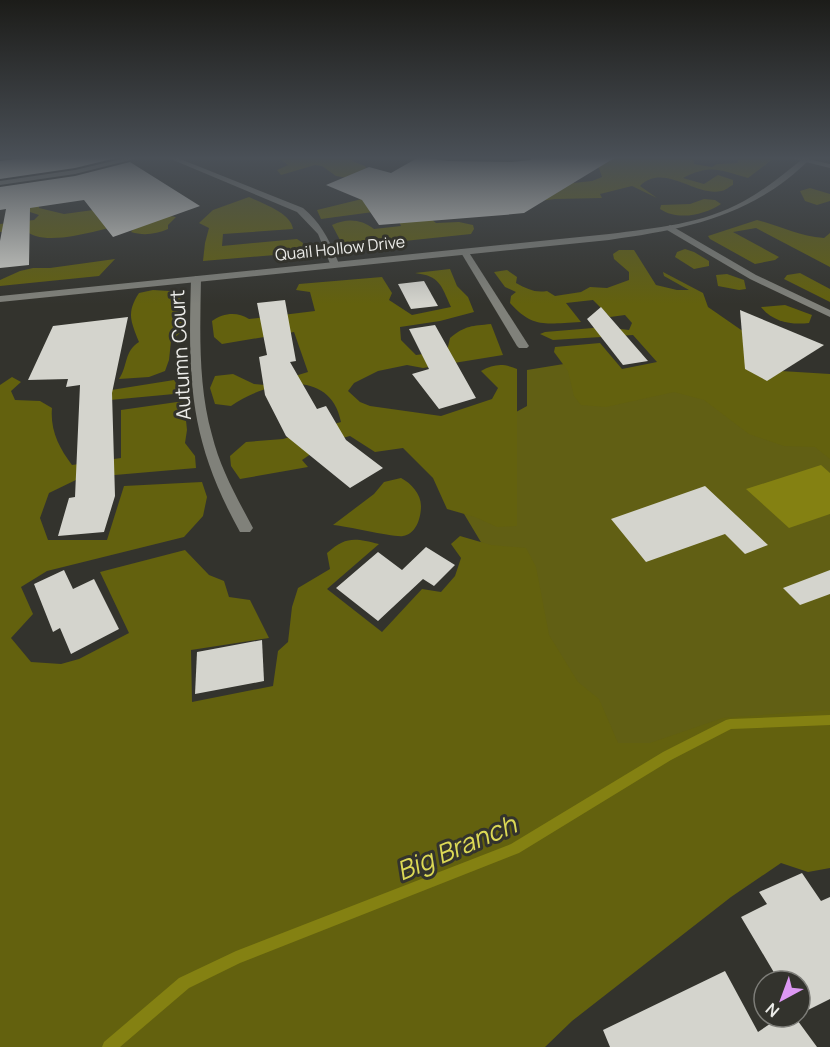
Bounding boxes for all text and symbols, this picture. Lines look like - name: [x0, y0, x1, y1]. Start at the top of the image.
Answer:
- street label: Quail Hollow Drive: [274, 230, 406, 266]
- street label: Autumn Court: [163, 289, 197, 421]
- water label: Big Branch: [391, 805, 523, 888]
- north arrow: [752, 969, 812, 1029]
- text: N: [761, 998, 784, 1022]

